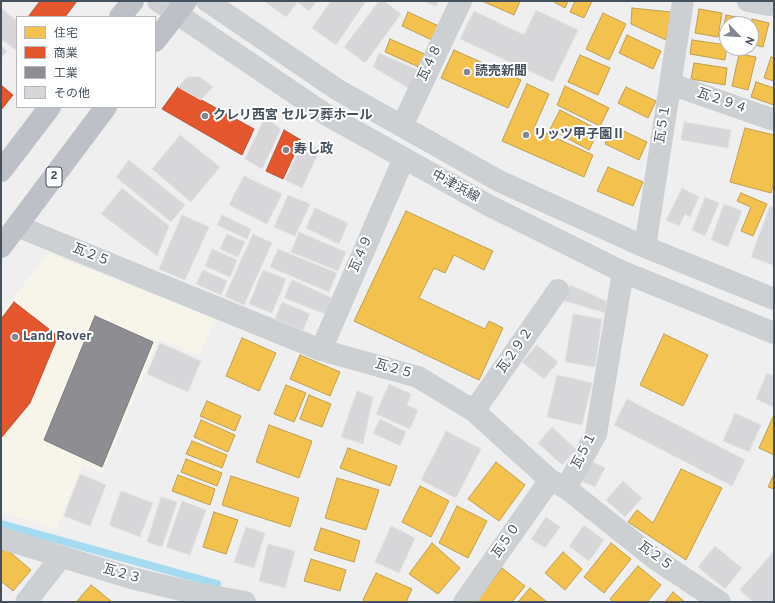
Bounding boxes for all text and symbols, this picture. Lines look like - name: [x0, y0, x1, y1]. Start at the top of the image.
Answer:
- legend: [16, 16, 156, 108]
- north arrow: [719, 16, 759, 56]
- text: 住宅: [54, 26, 78, 42]
- text: N: [741, 34, 757, 47]
- street label: 瓦４８: [416, 42, 446, 84]
- text: 商業: [54, 46, 78, 62]
- place label: 読売新聞: [475, 64, 527, 80]
- text: 工業: [54, 66, 78, 82]
- marker: 読売新聞: [462, 67, 472, 77]
- text: その他: [54, 86, 90, 102]
- street label: 瓦２９４: [695, 86, 749, 118]
- street label: 瓦５１: [653, 104, 675, 144]
- place label: クレリ西宮 セルフ葬ホール: [213, 108, 372, 124]
- marker: クレリ西宮 セルフ葬ホール: [200, 111, 210, 121]
- place label: リッツ甲子園Ⅱ: [534, 127, 625, 143]
- marker: リッツ甲子園Ⅱ: [521, 130, 531, 140]
- place label: 寿し政: [294, 142, 333, 158]
- marker: 寿し政: [281, 145, 291, 155]
- road number: 2: [46, 167, 62, 187]
- street label: 中津浜線: [428, 168, 482, 206]
- street label: 瓦４９: [347, 233, 377, 275]
- street label: 瓦２５: [70, 241, 112, 271]
- street label: 瓦２９２: [495, 325, 537, 377]
- place label: Land Rover: [23, 329, 92, 345]
- marker: Land Rover: [10, 332, 20, 342]
- street label: 瓦２５: [373, 357, 415, 383]
- street label: 瓦５１: [569, 430, 601, 472]
- street label: 瓦５０: [489, 521, 525, 561]
- street label: 瓦２５: [635, 539, 675, 575]
- street label: 瓦２３: [101, 562, 143, 588]

